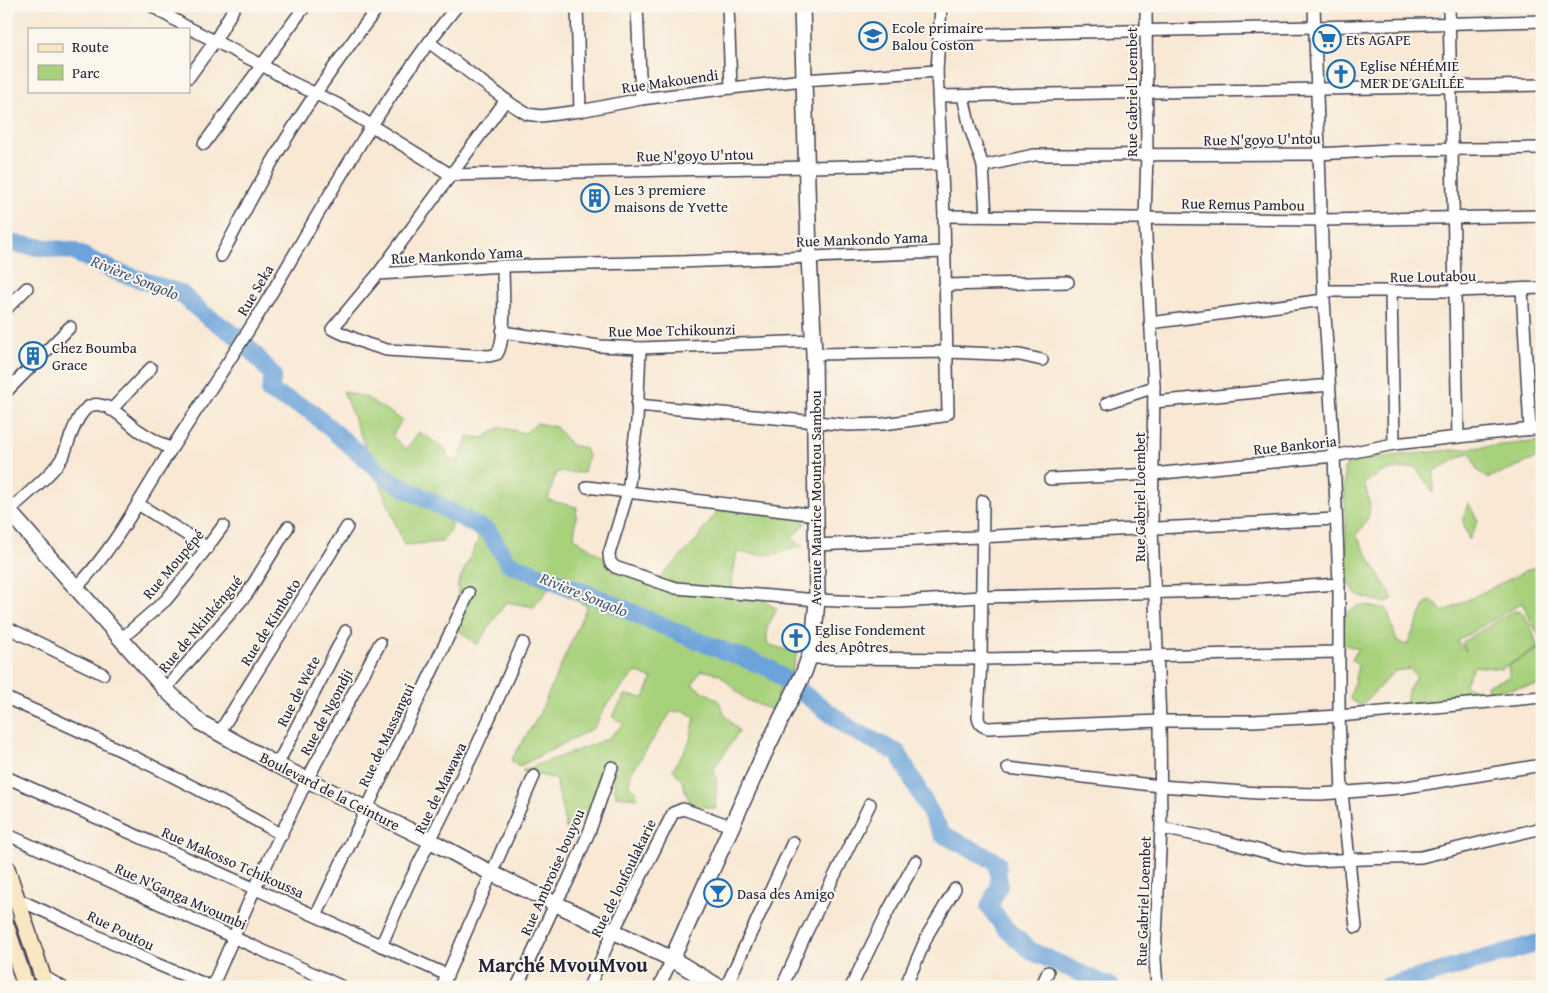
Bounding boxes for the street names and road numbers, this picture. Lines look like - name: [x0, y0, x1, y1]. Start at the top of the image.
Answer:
- street label: Rue Gabriel Loembet: [1121, 26, 1142, 157]
- street label: Rue Makouendi: [620, 64, 720, 98]
- street label: Rue N'goyo U'ntou: [1203, 127, 1322, 151]
- street label: Rue N'goyo U'ntou: [636, 143, 755, 167]
- street label: Rue Remus Pambou: [1181, 192, 1306, 216]
- street label: Rue Mankondo Yama: [796, 226, 928, 252]
- street label: Rue Mankondo Yama: [391, 241, 523, 269]
- street label: Rue Seka: [232, 261, 278, 319]
- street label: Rue Loutabou: [1390, 265, 1477, 287]
- street label: Rue Moe Tchikounzi: [608, 318, 736, 342]
- street label: Avenue Maurice Mountou Sambou: [805, 389, 826, 606]
- street label: Rue Bankoria: [1252, 430, 1338, 460]
- street label: Rue Gabriel Loembet: [1129, 431, 1150, 562]
- street label: Rue Moupépé: [137, 525, 209, 603]
- street label: Rue de Nkinkéngué: [153, 571, 247, 677]
- street label: Rue de Kimboto: [235, 574, 305, 670]
- street label: Rue de Wete: [271, 652, 325, 730]
- street label: Rue de Ngondji: [294, 665, 358, 759]
- street label: Rue de Massangui: [353, 680, 419, 790]
- street label: Rue de Mawawa: [409, 739, 471, 837]
- street label: Boulevard de la Ceinture: [256, 747, 404, 835]
- street label: Rue Ambroise bouyou: [515, 804, 590, 939]
- street label: Rue de loufoulakarie: [585, 815, 661, 941]
- street label: Rue Makosso Tchikoussa: [158, 821, 308, 903]
- street label: Rue Gabriel Loembet: [1130, 835, 1156, 966]
- street label: Rue N'Ganga Mvoumbi: [112, 857, 250, 935]
- street label: Rue Poutou: [84, 905, 159, 956]

